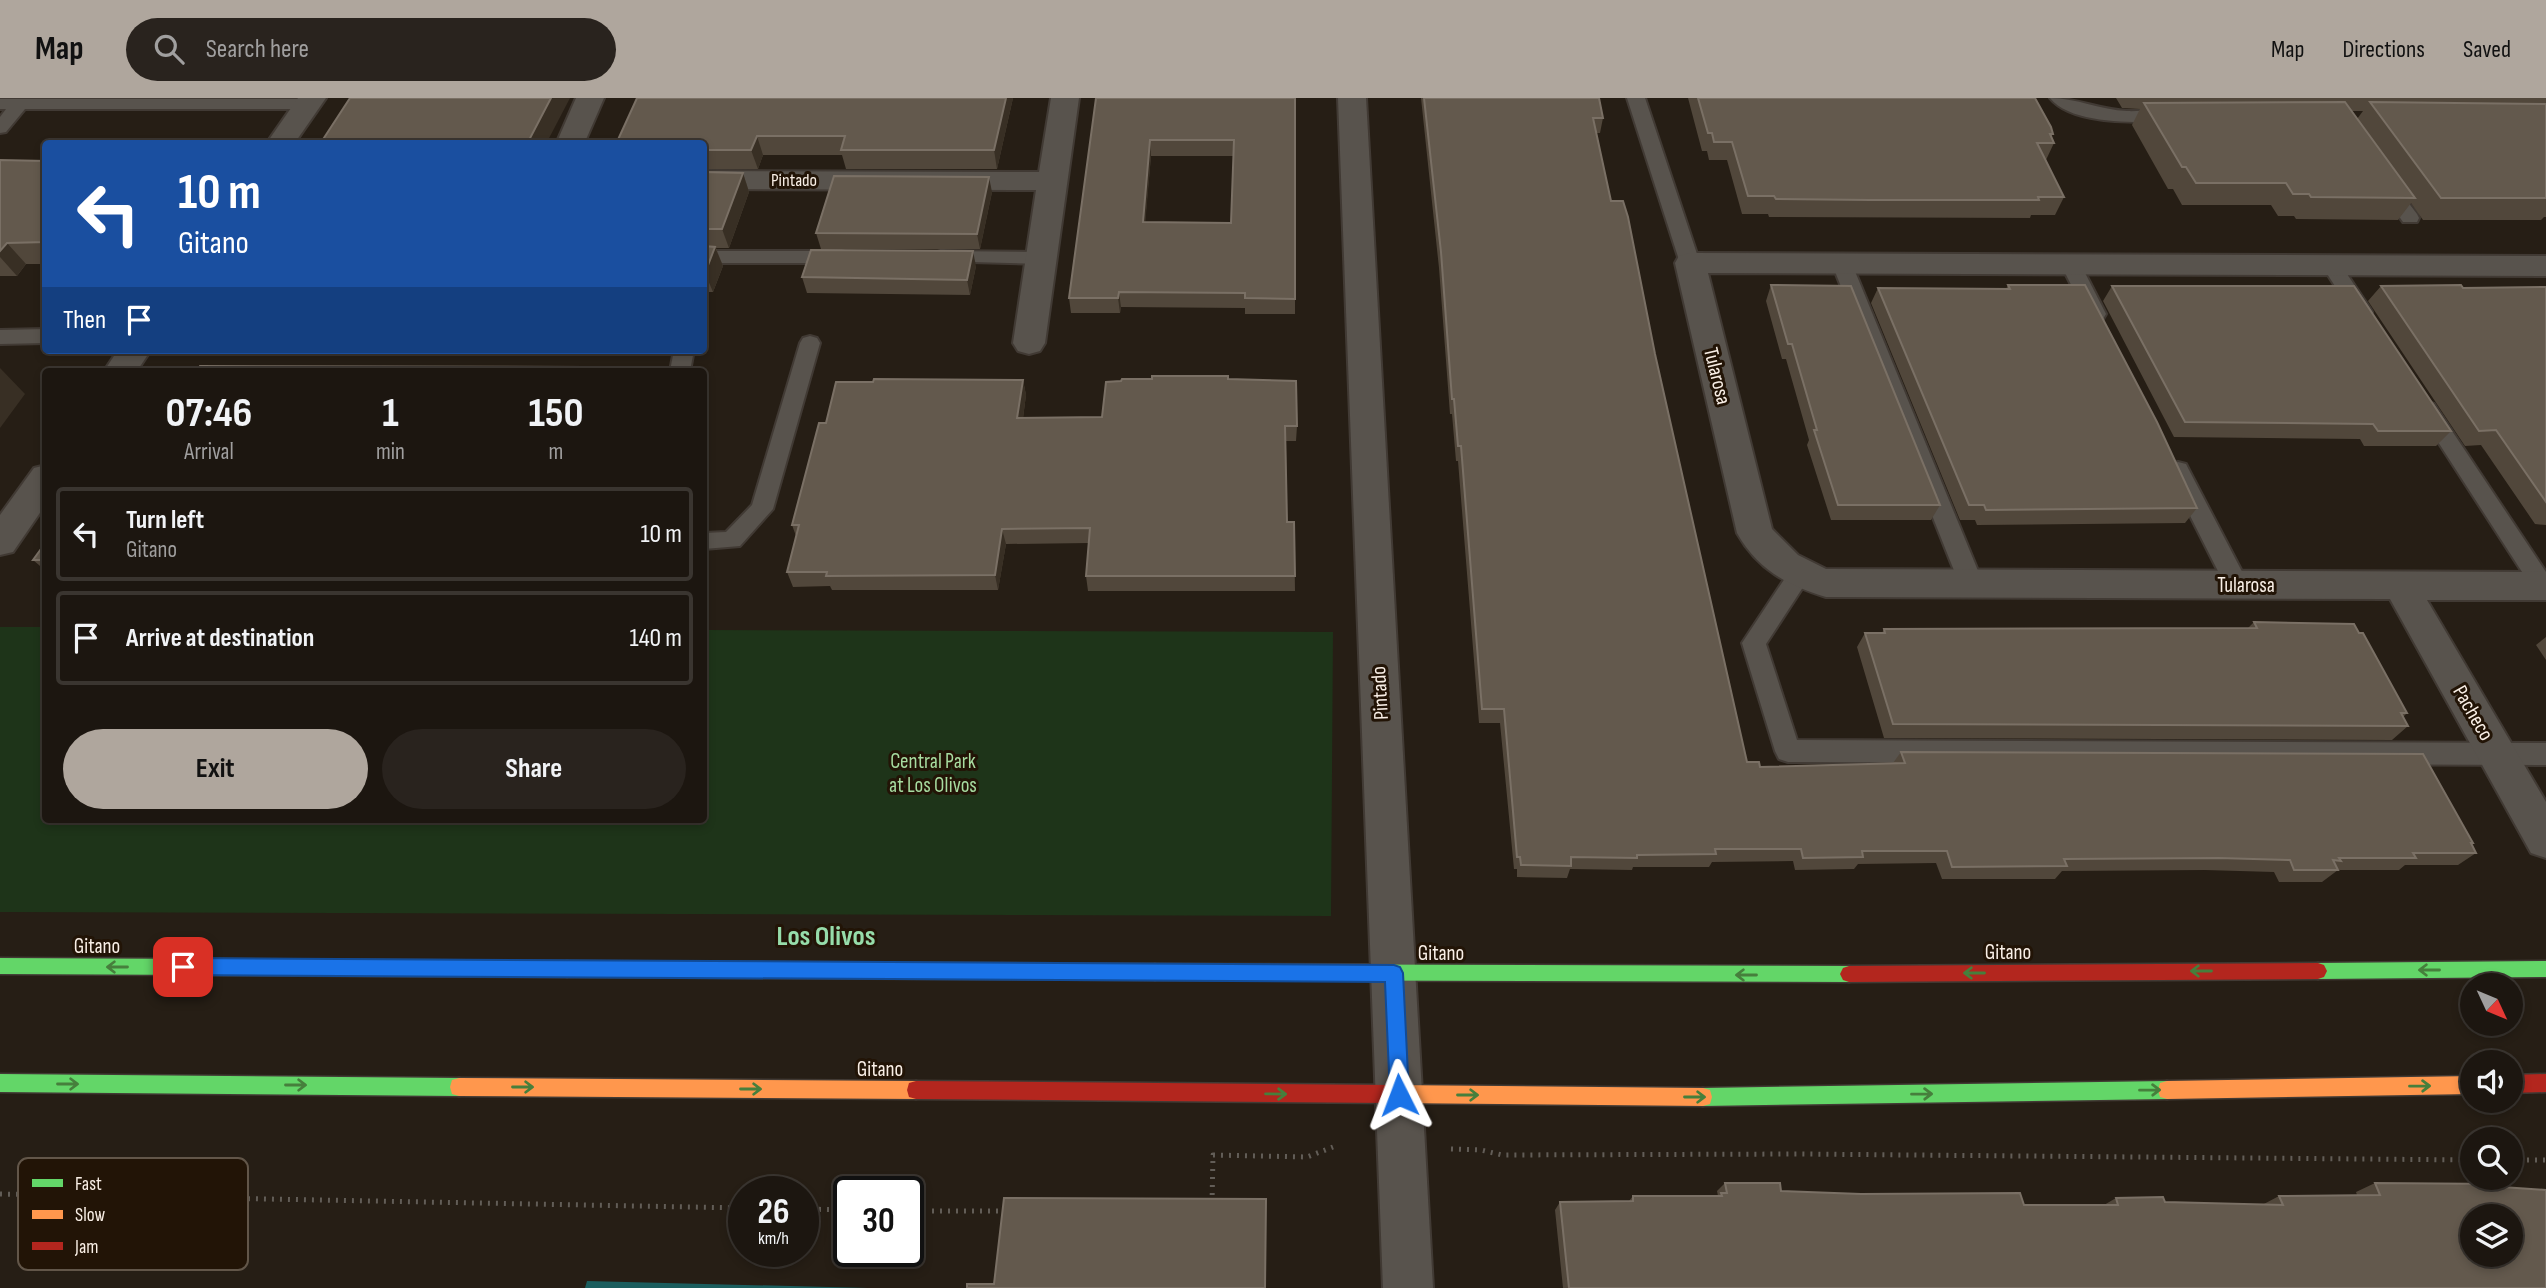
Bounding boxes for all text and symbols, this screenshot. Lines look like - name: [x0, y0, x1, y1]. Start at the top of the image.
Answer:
- search box: [126, 18, 616, 81]
- text: Map: [35, 29, 84, 69]
- icon: search: [150, 30, 188, 68]
- text: Search here: [206, 34, 309, 65]
- text: Map: [2271, 35, 2304, 64]
- text: Directions: [2342, 35, 2425, 64]
- text: Saved: [2463, 35, 2511, 64]
- text: 10 m: [178, 164, 261, 223]
- icon: left: [63, 168, 154, 259]
- street label: Pintado: [771, 170, 817, 191]
- text: Gitano: [178, 224, 249, 263]
- icon: arrive: [120, 301, 158, 339]
- text: Then: [63, 305, 106, 336]
- street label: Tularosa: [1698, 345, 1736, 407]
- text: 07:46: [166, 388, 252, 439]
- text: 1: [382, 388, 399, 439]
- text: 150: [528, 388, 583, 439]
- text: Arrival: [184, 438, 234, 466]
- text: min: [376, 438, 405, 466]
- text: m: [548, 438, 563, 466]
- text: Turn left: [126, 505, 204, 536]
- icon: left: [67, 515, 105, 553]
- text: 10 m: [640, 519, 682, 550]
- text: Gitano: [126, 536, 177, 564]
- street label: Tularosa: [2217, 573, 2275, 598]
- icon: arrive: [67, 619, 105, 657]
- text: Arrive at destination: [126, 623, 314, 654]
- text: 140 m: [630, 623, 682, 654]
- street label: Pintado: [1366, 665, 1394, 721]
- street label: Pacheco: [2447, 681, 2499, 745]
- button: Exit: [63, 729, 368, 809]
- button: Share: [382, 729, 686, 809]
- park label: Central Park at Los Olivos: [889, 749, 977, 798]
- district label: Los Olivos: [777, 920, 875, 953]
- street label: Gitano: [74, 934, 120, 959]
- pin: [153, 937, 213, 997]
- street label: Gitano: [1985, 940, 2031, 965]
- street label: Gitano: [1418, 941, 1464, 966]
- icon: arrive: [164, 948, 202, 986]
- one-way arrow: [105, 960, 128, 974]
- one-way arrow: [2418, 963, 2441, 977]
- one-way arrow: [2190, 964, 2213, 978]
- one-way arrow: [1963, 966, 1986, 980]
- one-way arrow: [1735, 968, 1758, 982]
- north arrow: [2460, 973, 2524, 1036]
- map controls: [2460, 973, 2523, 1267]
- button: sound: [2460, 1050, 2523, 1113]
- street label: Gitano: [857, 1057, 903, 1082]
- position arrow: [1362, 1058, 1436, 1132]
- one-way arrow: [56, 1077, 79, 1090]
- one-way arrow: [284, 1079, 307, 1092]
- one-way arrow: [2408, 1079, 2431, 1093]
- one-way arrow: [511, 1080, 534, 1094]
- one-way arrow: [739, 1082, 762, 1096]
- one-way arrow: [2138, 1084, 2161, 1097]
- one-way arrow: [1264, 1087, 1287, 1101]
- one-way arrow: [1911, 1087, 1934, 1101]
- one-way arrow: [1456, 1088, 1479, 1102]
- one-way arrow: [1683, 1090, 1706, 1104]
- button: search: [2460, 1127, 2523, 1190]
- legend: [18, 1158, 248, 1270]
- text: Fast: [75, 1173, 102, 1196]
- speed limit sign: 30: [833, 1176, 924, 1267]
- text: 26: [758, 1191, 789, 1234]
- text: Slow: [75, 1204, 105, 1227]
- button: layers: [2460, 1204, 2523, 1267]
- text: km/h: [758, 1228, 789, 1249]
- text: Jam: [74, 1236, 98, 1259]

